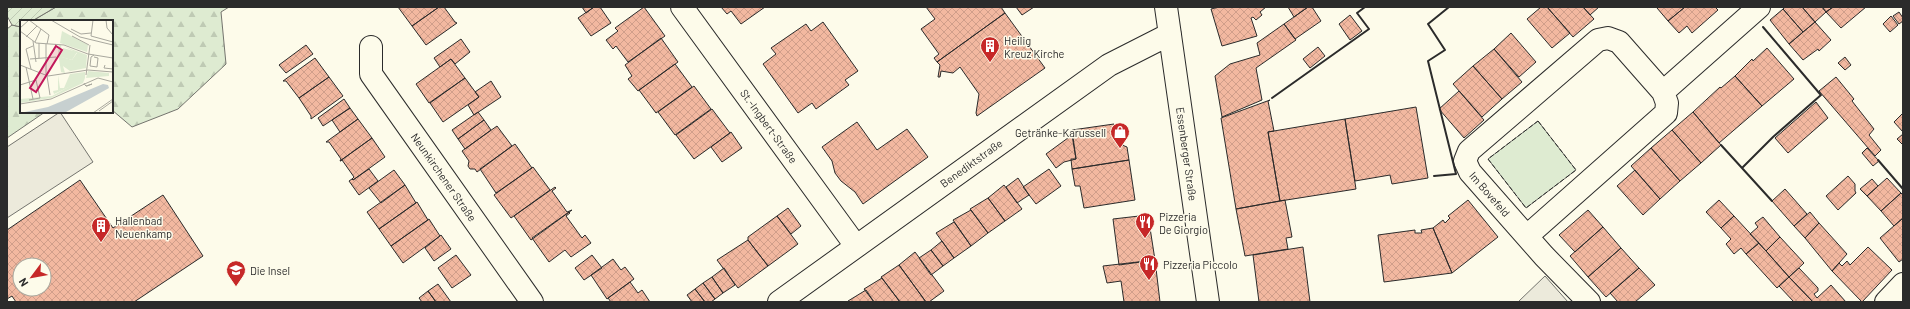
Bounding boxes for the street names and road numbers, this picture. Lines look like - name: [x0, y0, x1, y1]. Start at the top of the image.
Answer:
- street label: St.-Ingbert-Straße: [738, 86, 800, 166]
- street label: Essenberger Straße: [1174, 106, 1200, 202]
- street label: Neunkirchener Straße: [409, 130, 479, 224]
- street label: Benediktstraße: [937, 136, 1005, 190]
- street label: Im Bovefeld: [1467, 169, 1513, 219]

